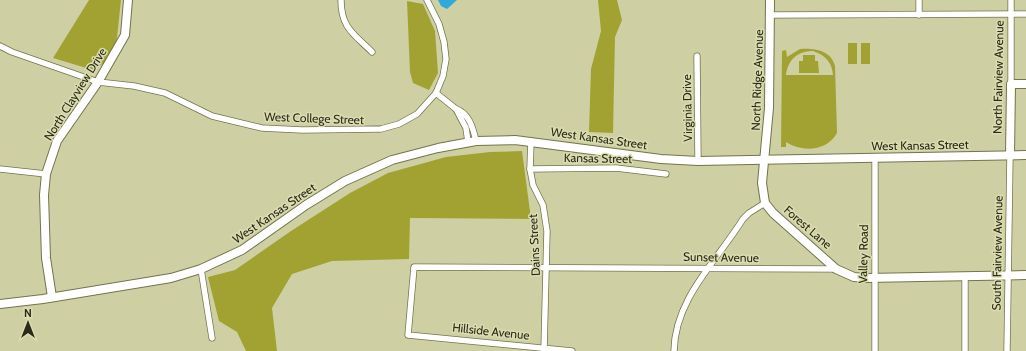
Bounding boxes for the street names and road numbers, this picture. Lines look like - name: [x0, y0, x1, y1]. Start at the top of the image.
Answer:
- street label: North Fairview Avenue: [990, 20, 1006, 134]
- street label: North Ridge Avenue: [748, 29, 766, 131]
- street label: North Clayview Drive: [40, 45, 110, 143]
- street label: Virginia Drive: [679, 74, 695, 142]
- street label: West College Street: [264, 109, 364, 127]
- street label: West Kansas Street: [550, 124, 648, 152]
- street label: West Kansas Street: [871, 137, 969, 153]
- street label: Kansas Street: [564, 150, 632, 166]
- street label: West Kansas Street: [229, 180, 319, 246]
- street label: South Fairview Avenue: [988, 195, 1006, 311]
- street label: Forest Lane: [781, 202, 835, 252]
- street label: Dains Street: [525, 214, 543, 276]
- street label: Valley Road: [855, 224, 871, 284]
- street label: Sunset Avenue: [683, 249, 759, 265]
- street label: Hillside Avenue: [452, 319, 530, 343]

